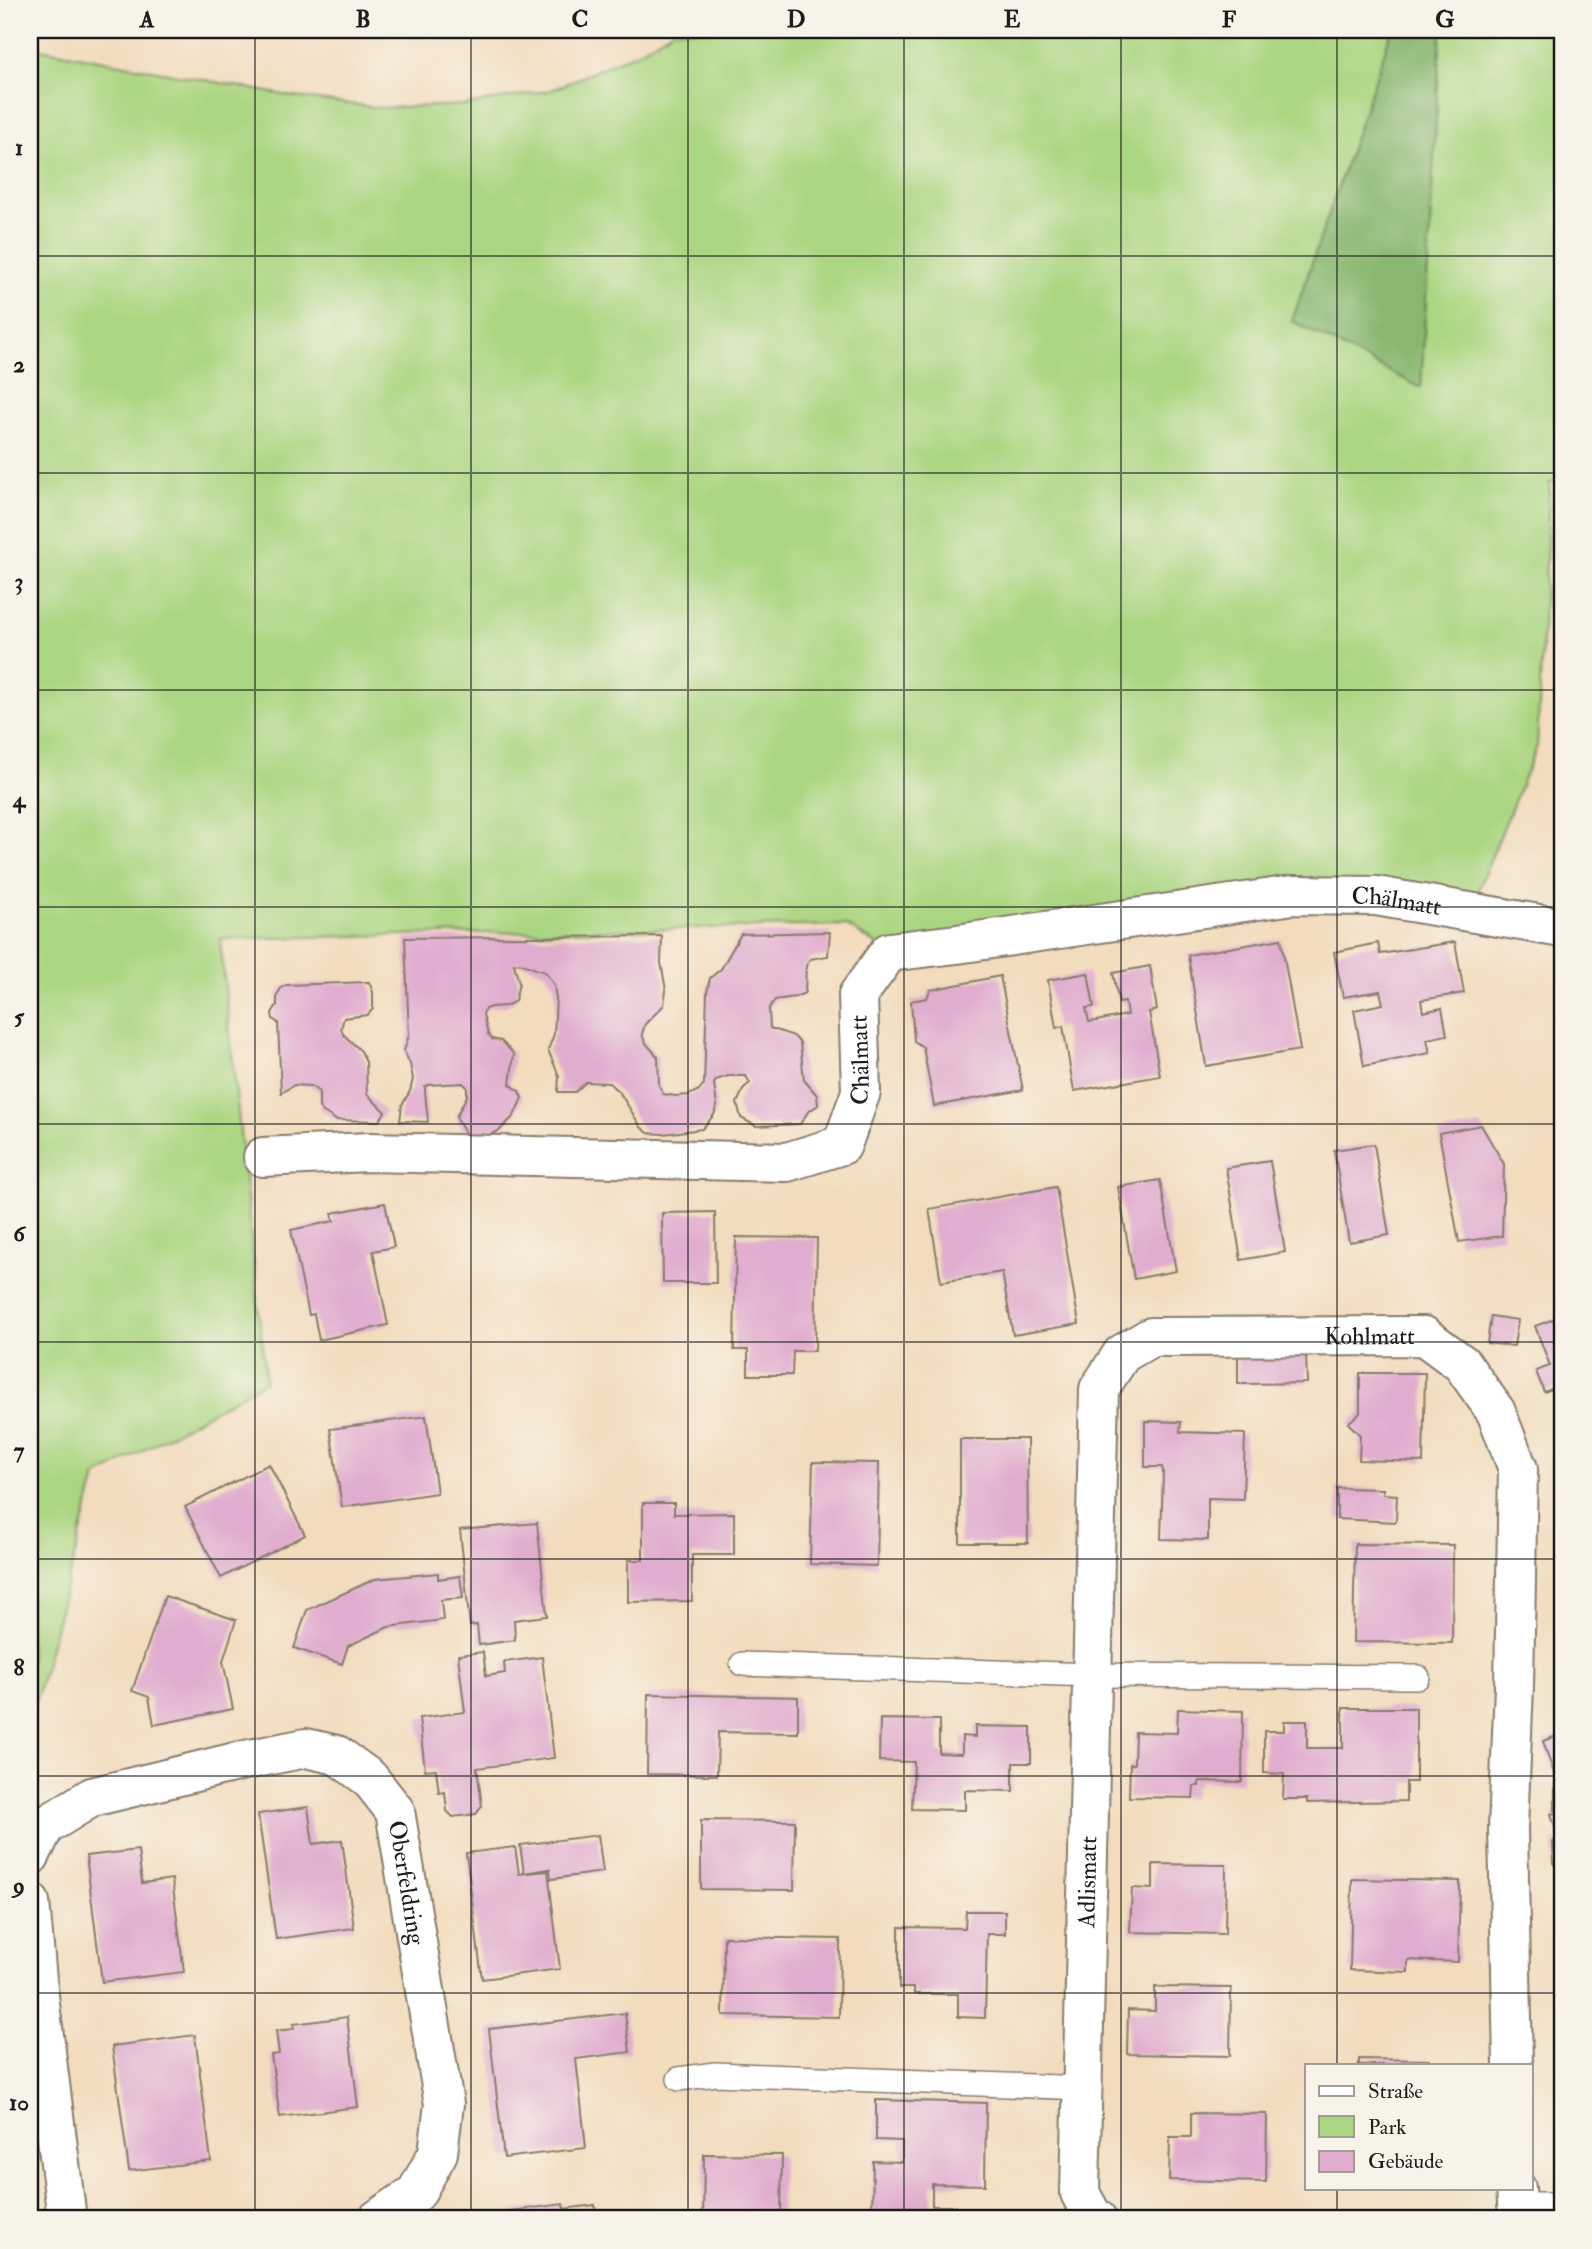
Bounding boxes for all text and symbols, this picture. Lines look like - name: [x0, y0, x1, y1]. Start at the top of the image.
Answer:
- text: A: [139, 5, 155, 34]
- text: B: [355, 5, 371, 34]
- text: C: [572, 5, 588, 34]
- text: D: [787, 5, 805, 34]
- text: E: [1004, 5, 1021, 34]
- text: F: [1222, 5, 1237, 34]
- text: G: [1435, 5, 1455, 34]
- text: 1: [15, 133, 23, 162]
- text: 2: [13, 350, 25, 379]
- text: 3: [15, 567, 23, 596]
- text: 4: [12, 785, 27, 814]
- street label: Chälmatt: [1351, 880, 1444, 922]
- text: 5: [14, 1002, 25, 1031]
- street label: Chälmatt: [842, 1014, 877, 1110]
- text: 6: [13, 1219, 27, 1248]
- street label: Kohlmatt: [1324, 1321, 1415, 1352]
- text: 7: [14, 1436, 25, 1465]
- text: 8: [14, 1653, 25, 1682]
- street label: Oberfeldring: [381, 1818, 433, 1948]
- street label: Adlismatt: [1071, 1835, 1104, 1929]
- text: 9: [11, 1871, 25, 1900]
- legend: [1305, 2064, 1532, 2190]
- text: Straße: [1368, 2078, 1423, 2105]
- text: 10: [9, 2088, 29, 2117]
- text: Park: [1368, 2114, 1406, 2141]
- text: Gebäude: [1368, 2148, 1444, 2175]

